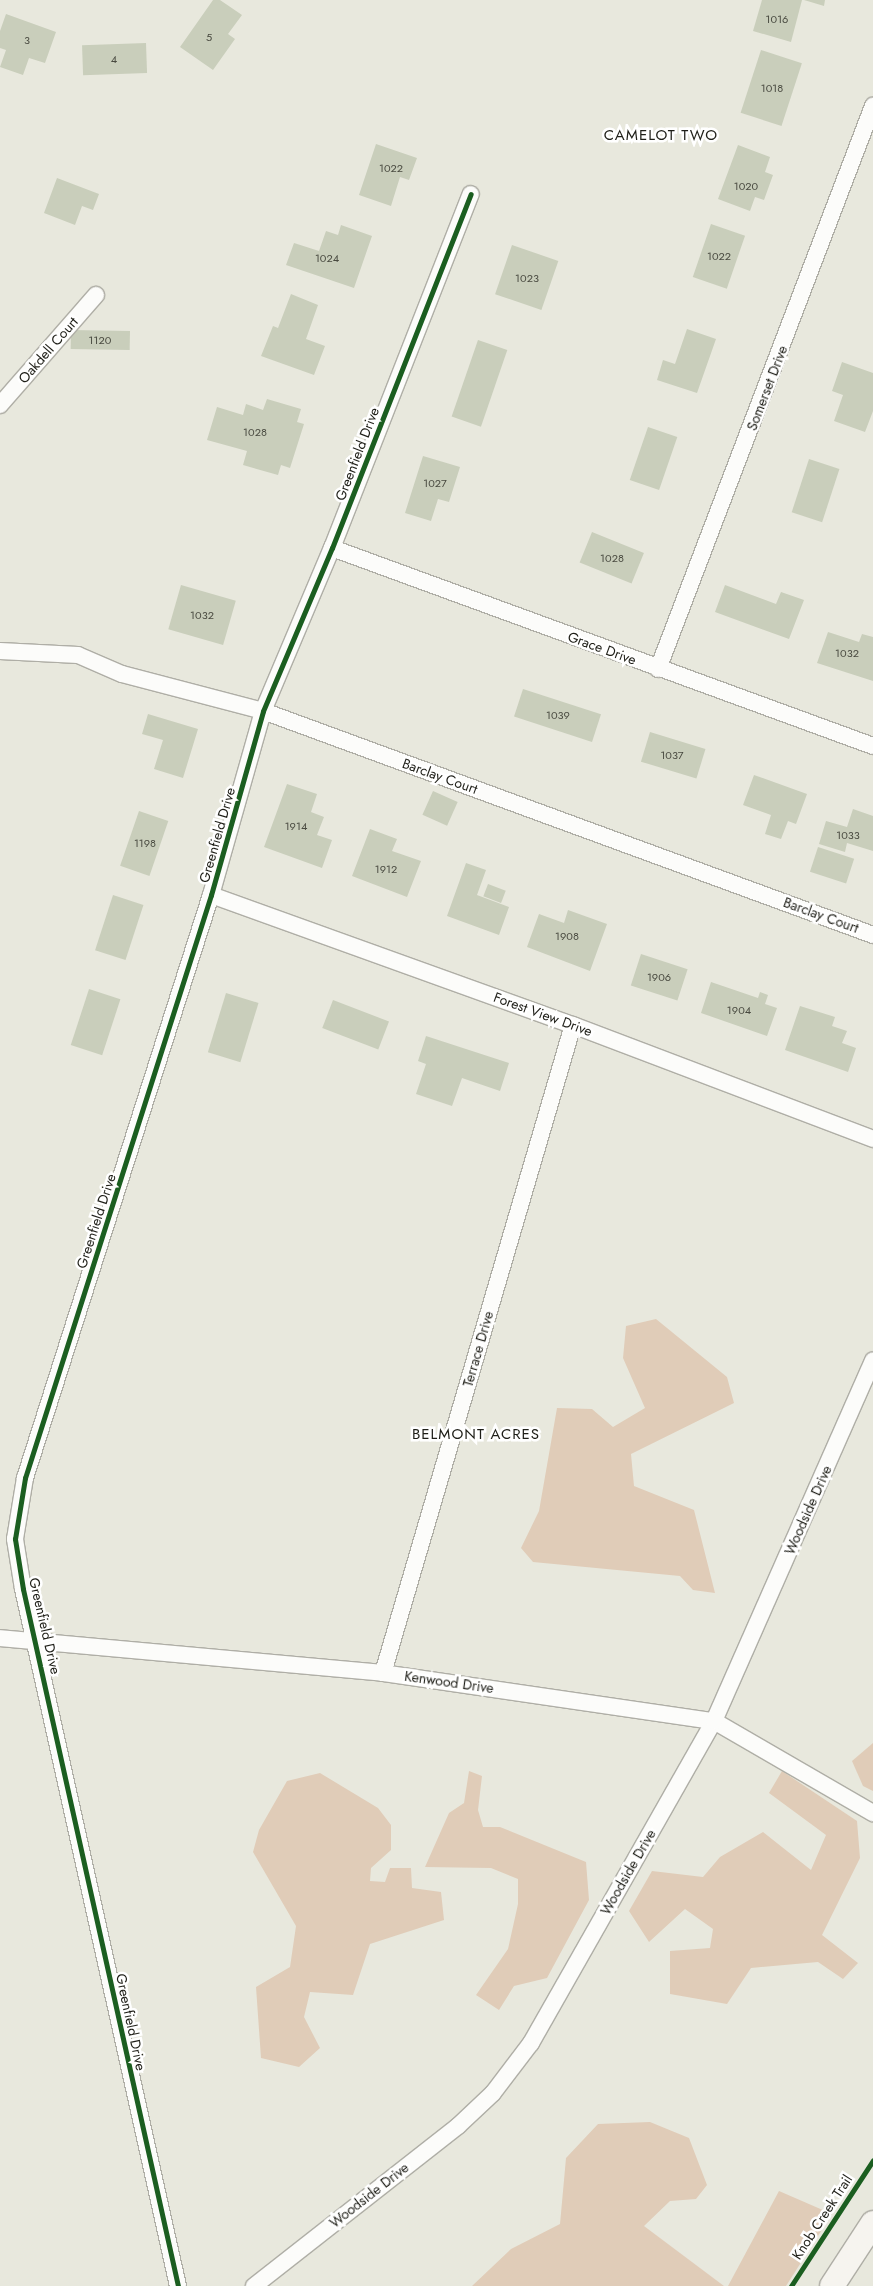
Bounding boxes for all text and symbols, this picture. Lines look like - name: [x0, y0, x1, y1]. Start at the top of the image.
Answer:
- house number: 1016: [766, 12, 788, 26]
- house number: 5: [206, 30, 212, 44]
- house number: 3: [24, 33, 30, 47]
- house number: 4: [111, 52, 117, 66]
- house number: 1018: [761, 81, 783, 95]
- district label: CAMELOT TWO: [602, 127, 720, 145]
- house number: 1022: [379, 161, 403, 175]
- house number: 1020: [734, 179, 758, 193]
- house number: 1022: [707, 249, 731, 263]
- house number: 1024: [315, 251, 339, 265]
- house number: 1023: [515, 271, 539, 285]
- street label: Oakdell Court: [15, 313, 81, 387]
- house number: 1120: [89, 333, 111, 347]
- street label: Somerset Drive: [743, 343, 791, 433]
- street label: Greenfield Drive: [331, 405, 383, 503]
- house number: 1028: [243, 425, 267, 439]
- house number: 1027: [423, 476, 447, 490]
- house number: 1028: [600, 551, 624, 565]
- house number: 1032: [190, 608, 214, 622]
- street label: Grace Drive: [565, 628, 639, 668]
- house number: 1032: [835, 646, 859, 660]
- house number: 1039: [546, 708, 570, 722]
- house number: 1037: [660, 748, 684, 762]
- street label: Barclay Court: [400, 755, 480, 797]
- street label: Greenfield Drive: [195, 785, 239, 885]
- house number: 1914: [285, 819, 307, 833]
- house number: 1033: [836, 828, 860, 842]
- house number: 1198: [134, 836, 156, 850]
- house number: 1912: [375, 862, 397, 876]
- street label: Barclay Court: [781, 894, 861, 936]
- house number: 1908: [555, 929, 579, 943]
- house number: 1906: [647, 970, 671, 984]
- street label: Forest View Drive: [491, 988, 595, 1040]
- house number: 1904: [727, 1003, 751, 1017]
- street label: Greenfield Drive: [73, 1172, 119, 1270]
- street label: Terrace Drive: [459, 1309, 497, 1389]
- district label: BELMONT ACRES: [410, 1426, 542, 1444]
- street label: Woodside Drive: [781, 1463, 835, 1557]
- street label: Greenfield Drive: [26, 1576, 64, 1676]
- street label: Kenwood Drive: [403, 1667, 495, 1697]
- street label: Woodside Drive: [597, 1826, 659, 1918]
- street label: Greenfield Drive: [113, 1972, 149, 2072]
- street label: Woodside Drive: [326, 2159, 412, 2231]
- street label: Knob Creek Trail: [788, 2171, 856, 2263]

